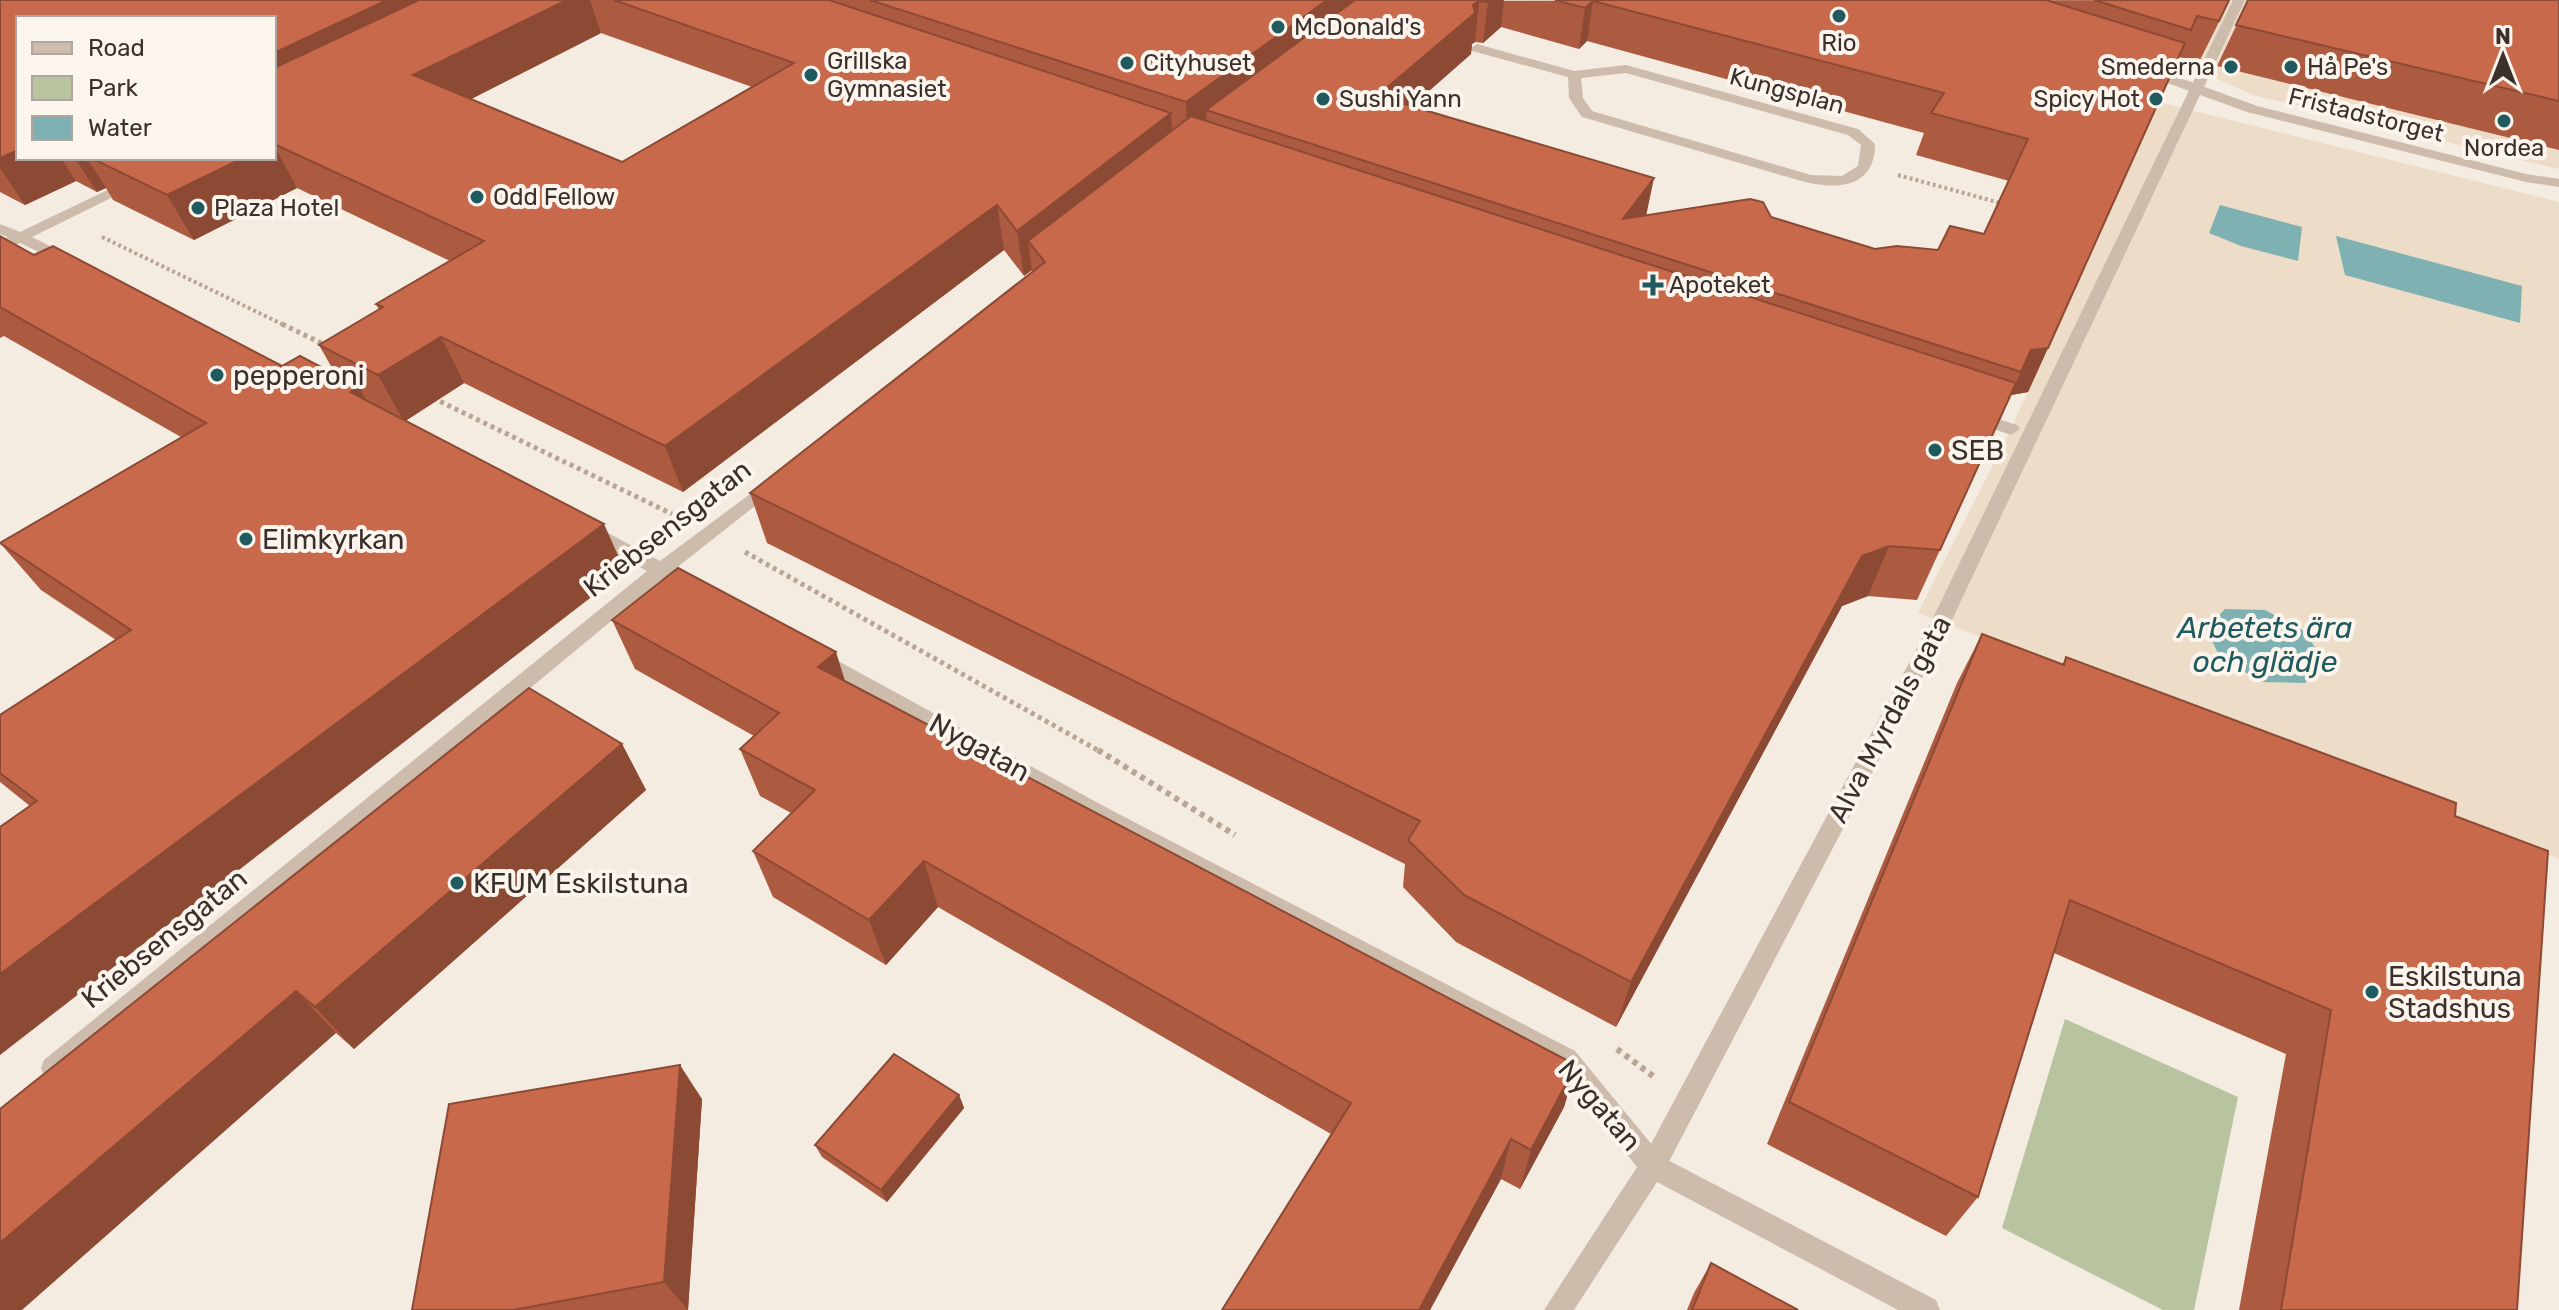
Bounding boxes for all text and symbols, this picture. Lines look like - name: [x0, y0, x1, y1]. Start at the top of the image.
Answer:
- marker: Rio: [1830, 7, 1848, 25]
- place label: McDonald's: [1294, 13, 1421, 41]
- legend: [16, 16, 276, 160]
- north arrow: [2463, 16, 2543, 96]
- marker: McDonald's: [1269, 18, 1287, 36]
- text: N: [2495, 23, 2511, 50]
- place label: Rio: [1821, 29, 1857, 57]
- text: Road: [88, 34, 145, 62]
- place label: Grillska Gymnasiet: [827, 47, 947, 103]
- place label: Cityhuset: [1143, 49, 1251, 77]
- place label: Smederna: [2101, 53, 2215, 81]
- place label: Hå Pe's: [2307, 53, 2388, 81]
- marker: Cityhuset: [1118, 54, 1136, 72]
- marker: Smederna: [2222, 58, 2240, 76]
- marker: Hå Pe's: [2282, 58, 2300, 76]
- street label: Kungsplan: [1727, 62, 1847, 120]
- marker: Grillska Gymnasiet: [802, 66, 820, 84]
- text: Park: [88, 74, 139, 102]
- street label: Fristadstorget: [2285, 82, 2447, 148]
- place label: Sushi Yann: [1339, 85, 1462, 113]
- place label: Spicy Hot: [2033, 85, 2140, 113]
- marker: Sushi Yann: [1314, 90, 1332, 108]
- marker: Spicy Hot: [2147, 90, 2165, 108]
- marker: Nordea: [2495, 112, 2513, 130]
- text: Water: [88, 114, 152, 142]
- place label: Nordea: [2464, 134, 2544, 162]
- place label: Odd Fellow: [493, 183, 615, 211]
- marker: Odd Fellow: [468, 188, 486, 206]
- place label: Plaza Hotel: [214, 194, 339, 222]
- marker: Plaza Hotel: [189, 199, 207, 217]
- place label: Apoteket: [1669, 271, 1770, 299]
- marker: Apoteket: [1644, 276, 1662, 294]
- place label: pepperoni: [233, 359, 365, 392]
- marker: pepperoni: [208, 366, 226, 384]
- place label: SEB: [1951, 434, 2004, 467]
- marker: SEB: [1926, 441, 1944, 459]
- street label: Kriebsensgatan: [577, 453, 758, 604]
- place label: Elimkyrkan: [262, 523, 405, 556]
- marker: Elimkyrkan: [237, 530, 255, 548]
- street label: Alva Myrdals gata: [1821, 610, 1958, 828]
- water label: Arbetets ära och glädje: [2175, 610, 2353, 680]
- street label: Nygatan: [924, 706, 1036, 788]
- street label: Kriebsensgatan: [75, 862, 254, 1015]
- place label: KFUM Eskilstuna: [473, 867, 689, 900]
- marker: KFUM Eskilstuna: [448, 874, 466, 892]
- place label: Eskilstuna Stadshus: [2388, 960, 2522, 1025]
- marker: Eskilstuna Stadshus: [2363, 983, 2381, 1001]
- street label: Nygatan: [1551, 1053, 1648, 1158]

